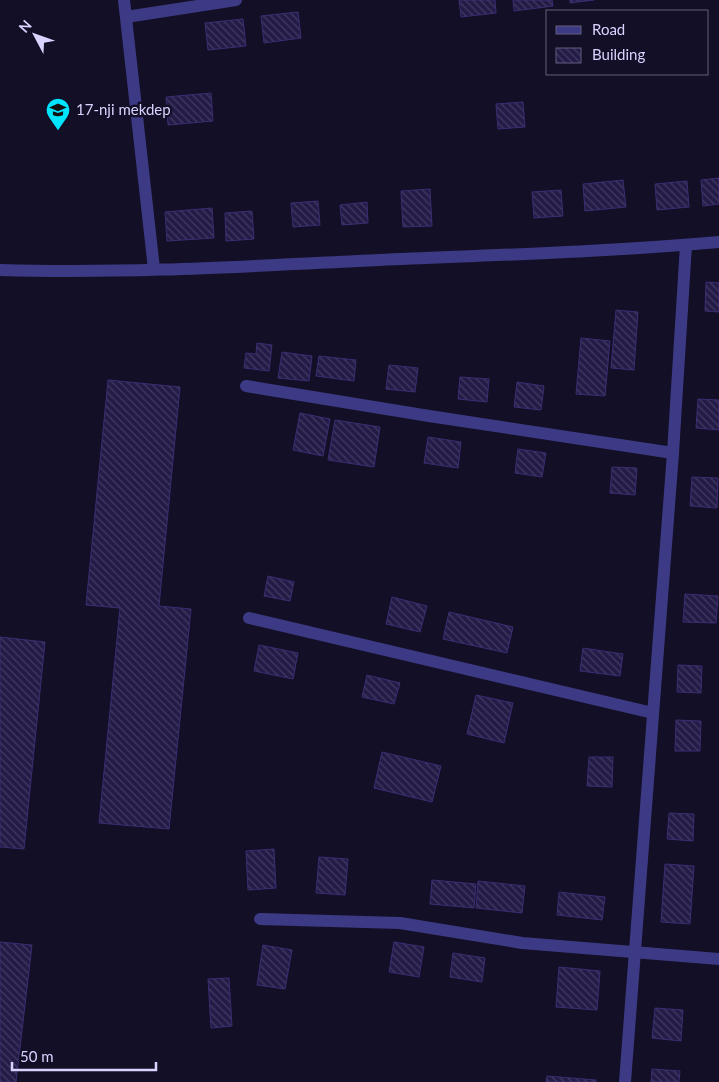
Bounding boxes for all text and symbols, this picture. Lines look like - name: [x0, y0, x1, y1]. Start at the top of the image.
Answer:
- north arrow: [10, 10, 60, 60]
- legend: [546, 10, 709, 75]
- text: N: [15, 16, 35, 36]
- text: Road: [592, 20, 625, 38]
- text: Building: [592, 45, 645, 63]
- school or university icon: 17-nji mekdep: [45, 97, 71, 131]
- place label: 17-nji mekdep: [76, 100, 171, 118]
- scale bar: [12, 1040, 156, 1072]
- text: 50 m: [20, 1047, 54, 1065]

